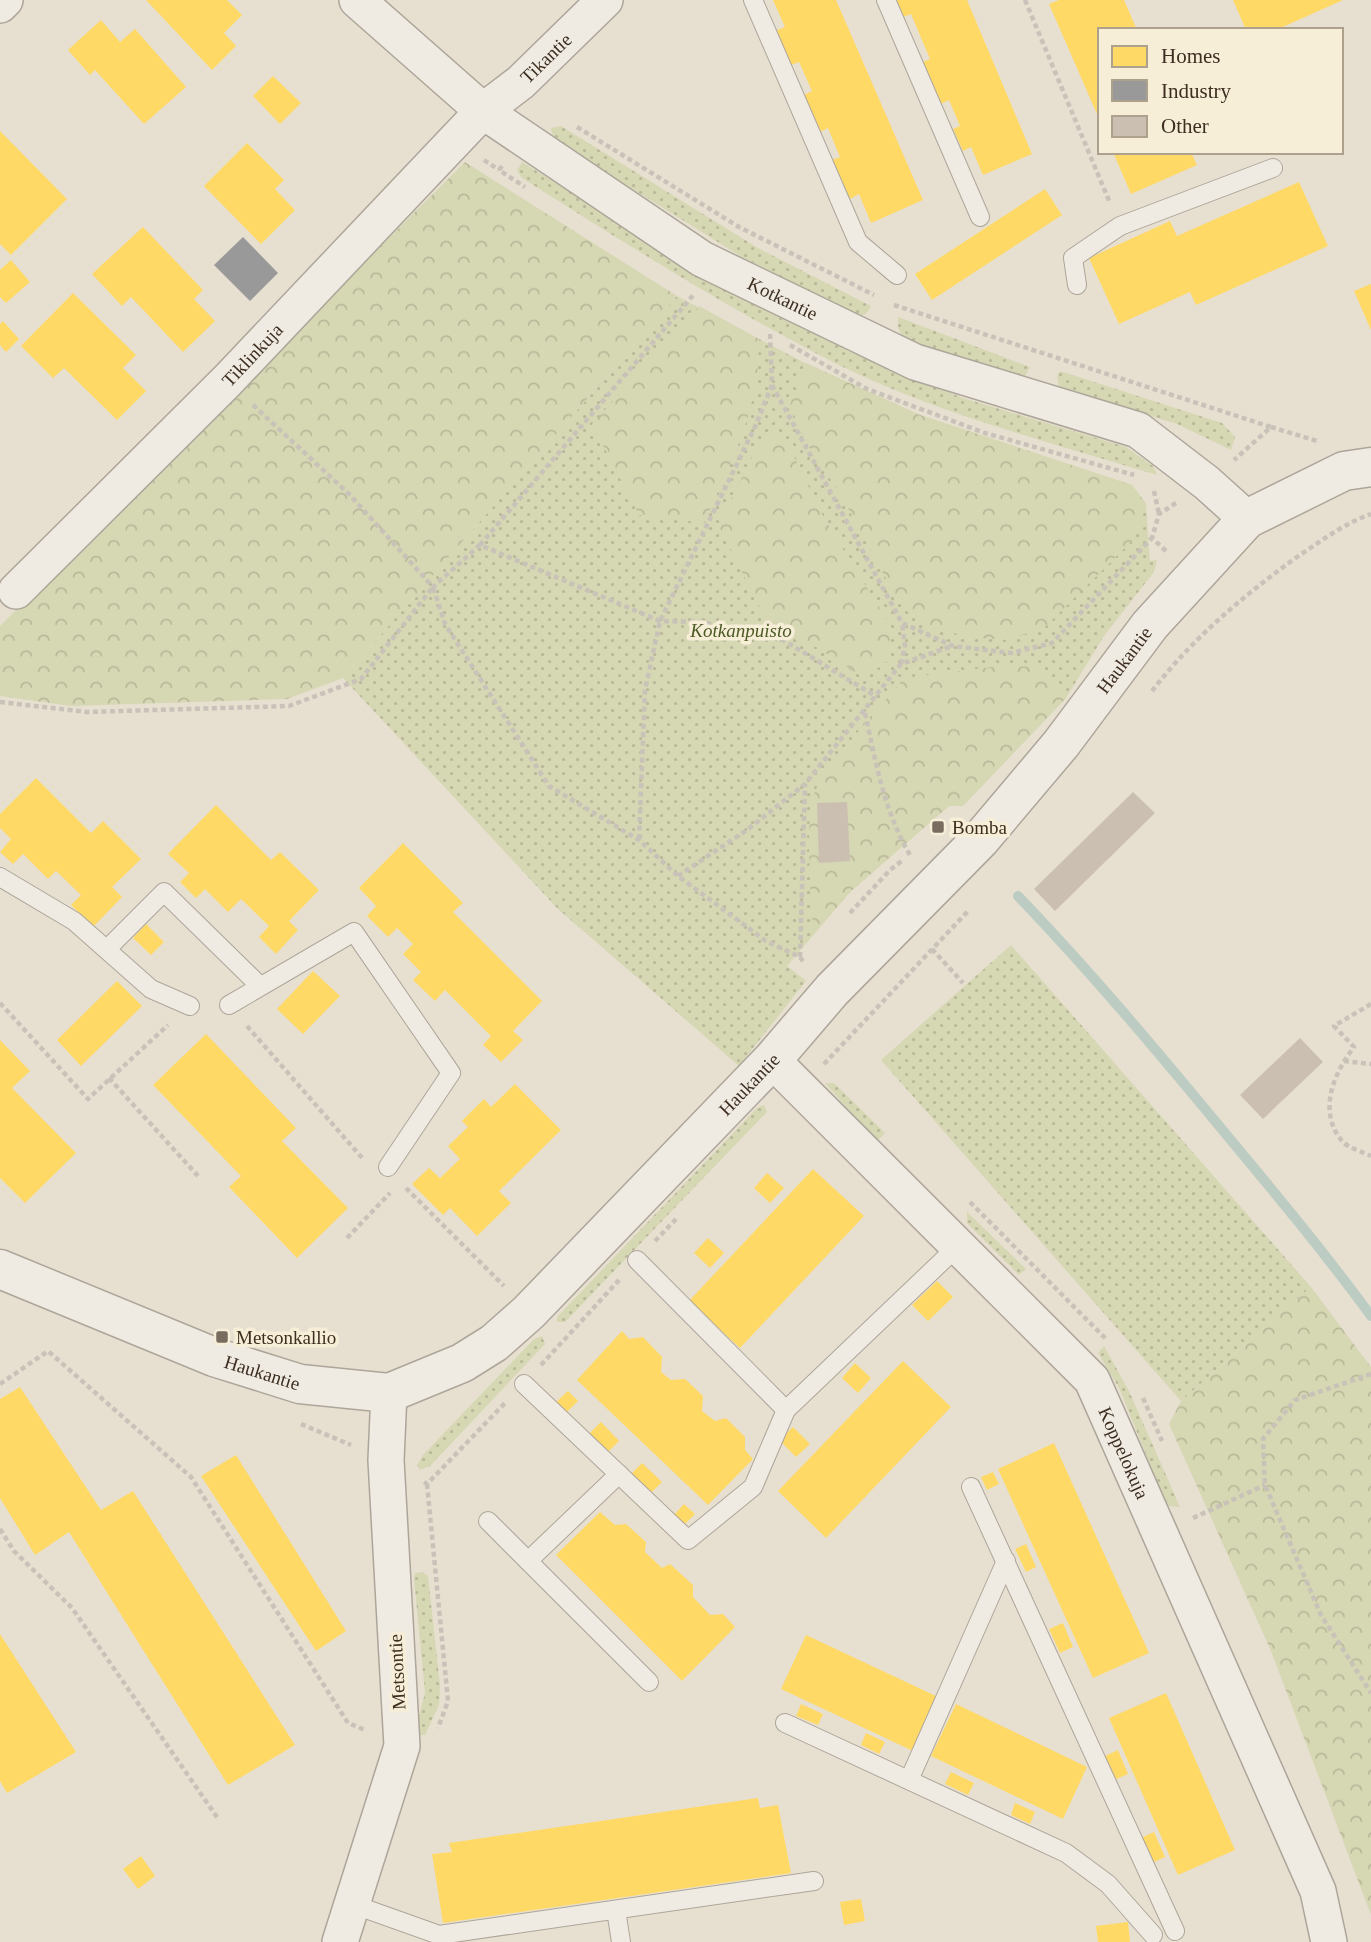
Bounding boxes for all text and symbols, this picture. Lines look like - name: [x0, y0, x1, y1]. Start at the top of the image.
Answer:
- legend: [1098, 28, 1343, 154]
- street label: Tikantie: [516, 29, 575, 87]
- text: Homes: [1161, 44, 1221, 68]
- text: Industry: [1161, 79, 1231, 103]
- text: Other: [1161, 114, 1209, 138]
- street label: Kotkantie: [744, 272, 821, 324]
- street label: Tiklinkuja: [217, 319, 287, 390]
- park label: Kotkanpuisto: [689, 620, 792, 641]
- street label: Haukantie: [1092, 622, 1156, 697]
- place label: Bomba: [952, 817, 1007, 838]
- marker: Bomba: [930, 819, 946, 835]
- street label: Haukantie: [714, 1049, 784, 1119]
- place label: Metsonkallio: [236, 1327, 336, 1348]
- marker: Metsonkallio: [214, 1329, 230, 1345]
- street label: Haukantie: [222, 1350, 303, 1394]
- street label: Koppelokuja: [1095, 1404, 1154, 1502]
- street label: Metsontie: [385, 1634, 409, 1710]

